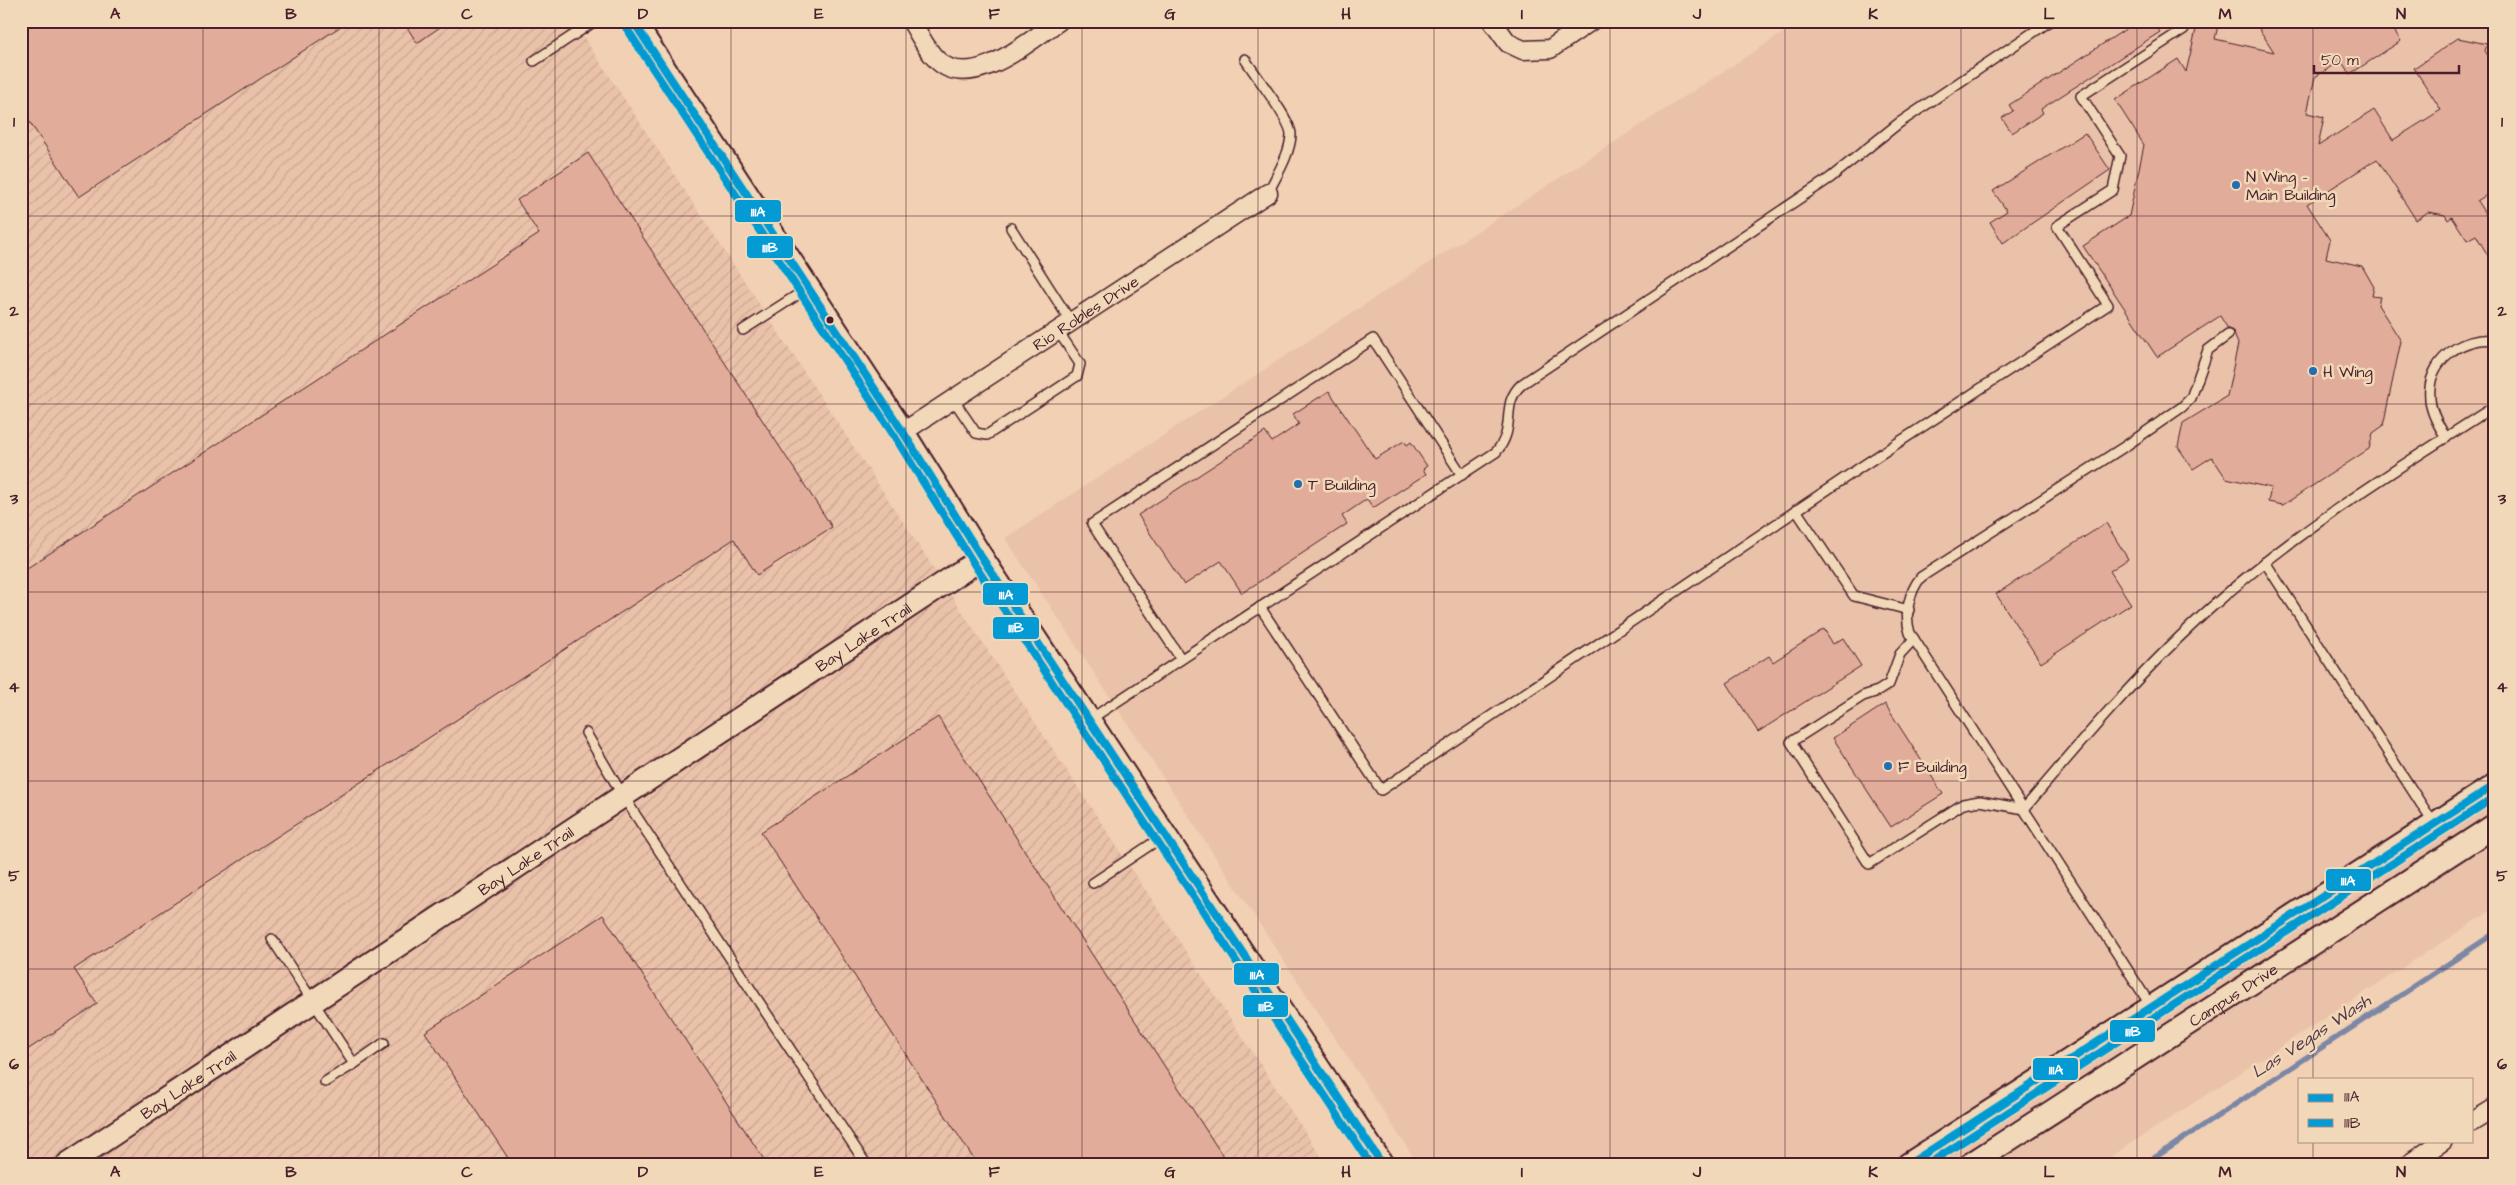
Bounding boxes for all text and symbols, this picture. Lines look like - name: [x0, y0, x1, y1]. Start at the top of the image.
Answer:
- text: A: [110, 3, 121, 25]
- text: B: [285, 3, 297, 25]
- text: C: [461, 3, 473, 25]
- text: D: [638, 3, 649, 25]
- text: E: [814, 3, 824, 25]
- text: F: [988, 3, 1000, 25]
- text: G: [1164, 3, 1176, 25]
- text: H: [1341, 3, 1351, 25]
- text: I: [1521, 3, 1523, 25]
- text: J: [1692, 3, 1702, 25]
- text: K: [1868, 3, 1878, 25]
- text: L: [2043, 3, 2055, 25]
- text: M: [2218, 3, 2232, 25]
- text: N: [2396, 3, 2406, 25]
- scale bar: [2314, 42, 2458, 74]
- text: 50 m: [2321, 50, 2359, 71]
- text: 1: [13, 111, 16, 133]
- text: 1: [2501, 111, 2504, 133]
- place label: N Wing - Main Building: [2246, 166, 2336, 207]
- marker: N Wing - Main Building: [2230, 179, 2242, 191]
- line badge: 111A: [734, 199, 782, 223]
- text: 111A: [751, 202, 766, 222]
- line badge: 111B: [746, 235, 794, 259]
- text: 111B: [762, 238, 778, 258]
- street label: Rio Robles Drive: [1029, 270, 1144, 356]
- text: 2: [8, 300, 19, 322]
- text: 2: [2496, 300, 2507, 322]
- unlabelled marker: [825, 315, 835, 325]
- place label: H Wing: [2323, 361, 2373, 384]
- marker: H Wing: [2307, 365, 2319, 377]
- place label: T Building: [1308, 474, 1376, 497]
- marker: T Building: [1292, 478, 1304, 490]
- text: 3: [9, 488, 19, 510]
- text: 3: [2497, 488, 2507, 510]
- line badge: 111A: [982, 582, 1029, 606]
- text: 111A: [999, 585, 1014, 605]
- street label: Bay Lake Trail: [811, 598, 916, 677]
- line badge: 111B: [992, 616, 1040, 640]
- text: 111B: [1008, 618, 1024, 638]
- text: 4: [9, 676, 20, 698]
- text: 4: [2497, 676, 2508, 698]
- place label: F Building: [1898, 756, 1967, 779]
- marker: F Building: [1882, 760, 1894, 772]
- street label: Bay Lake Trail: [474, 822, 578, 901]
- text: 5: [8, 865, 20, 887]
- text: 5: [2496, 865, 2508, 887]
- line badge: 111A: [2325, 868, 2372, 892]
- text: 111A: [2341, 871, 2356, 891]
- street label: Campus Drive: [2185, 958, 2283, 1032]
- line badge: 111A: [1233, 962, 1280, 986]
- text: 111A: [1250, 965, 1265, 985]
- water label: Las Vegas Wash: [2247, 988, 2377, 1085]
- line badge: 111B: [1242, 994, 1289, 1018]
- text: 111B: [1258, 997, 1274, 1017]
- line badge: 111B: [2109, 1019, 2156, 1043]
- text: 111B: [2125, 1022, 2141, 1042]
- street label: Bay Lake Trail: [136, 1046, 241, 1125]
- text: 6: [9, 1053, 19, 1075]
- text: 6: [2497, 1053, 2507, 1075]
- line badge: 111A: [2032, 1057, 2079, 1081]
- text: 111A: [2049, 1060, 2064, 1080]
- legend: [2298, 1078, 2474, 1142]
- text: 111A: [2344, 1087, 2360, 1108]
- text: 111B: [2344, 1113, 2361, 1134]
- text: A: [110, 1161, 121, 1183]
- text: B: [285, 1161, 297, 1183]
- text: C: [461, 1161, 473, 1183]
- text: D: [638, 1161, 649, 1183]
- text: E: [814, 1161, 824, 1183]
- text: F: [988, 1161, 1000, 1183]
- text: G: [1164, 1161, 1176, 1183]
- text: H: [1341, 1161, 1351, 1183]
- text: I: [1521, 1161, 1523, 1183]
- text: J: [1692, 1161, 1702, 1183]
- text: K: [1868, 1161, 1878, 1183]
- text: L: [2043, 1161, 2055, 1183]
- text: M: [2218, 1161, 2232, 1183]
- text: N: [2396, 1161, 2406, 1183]

